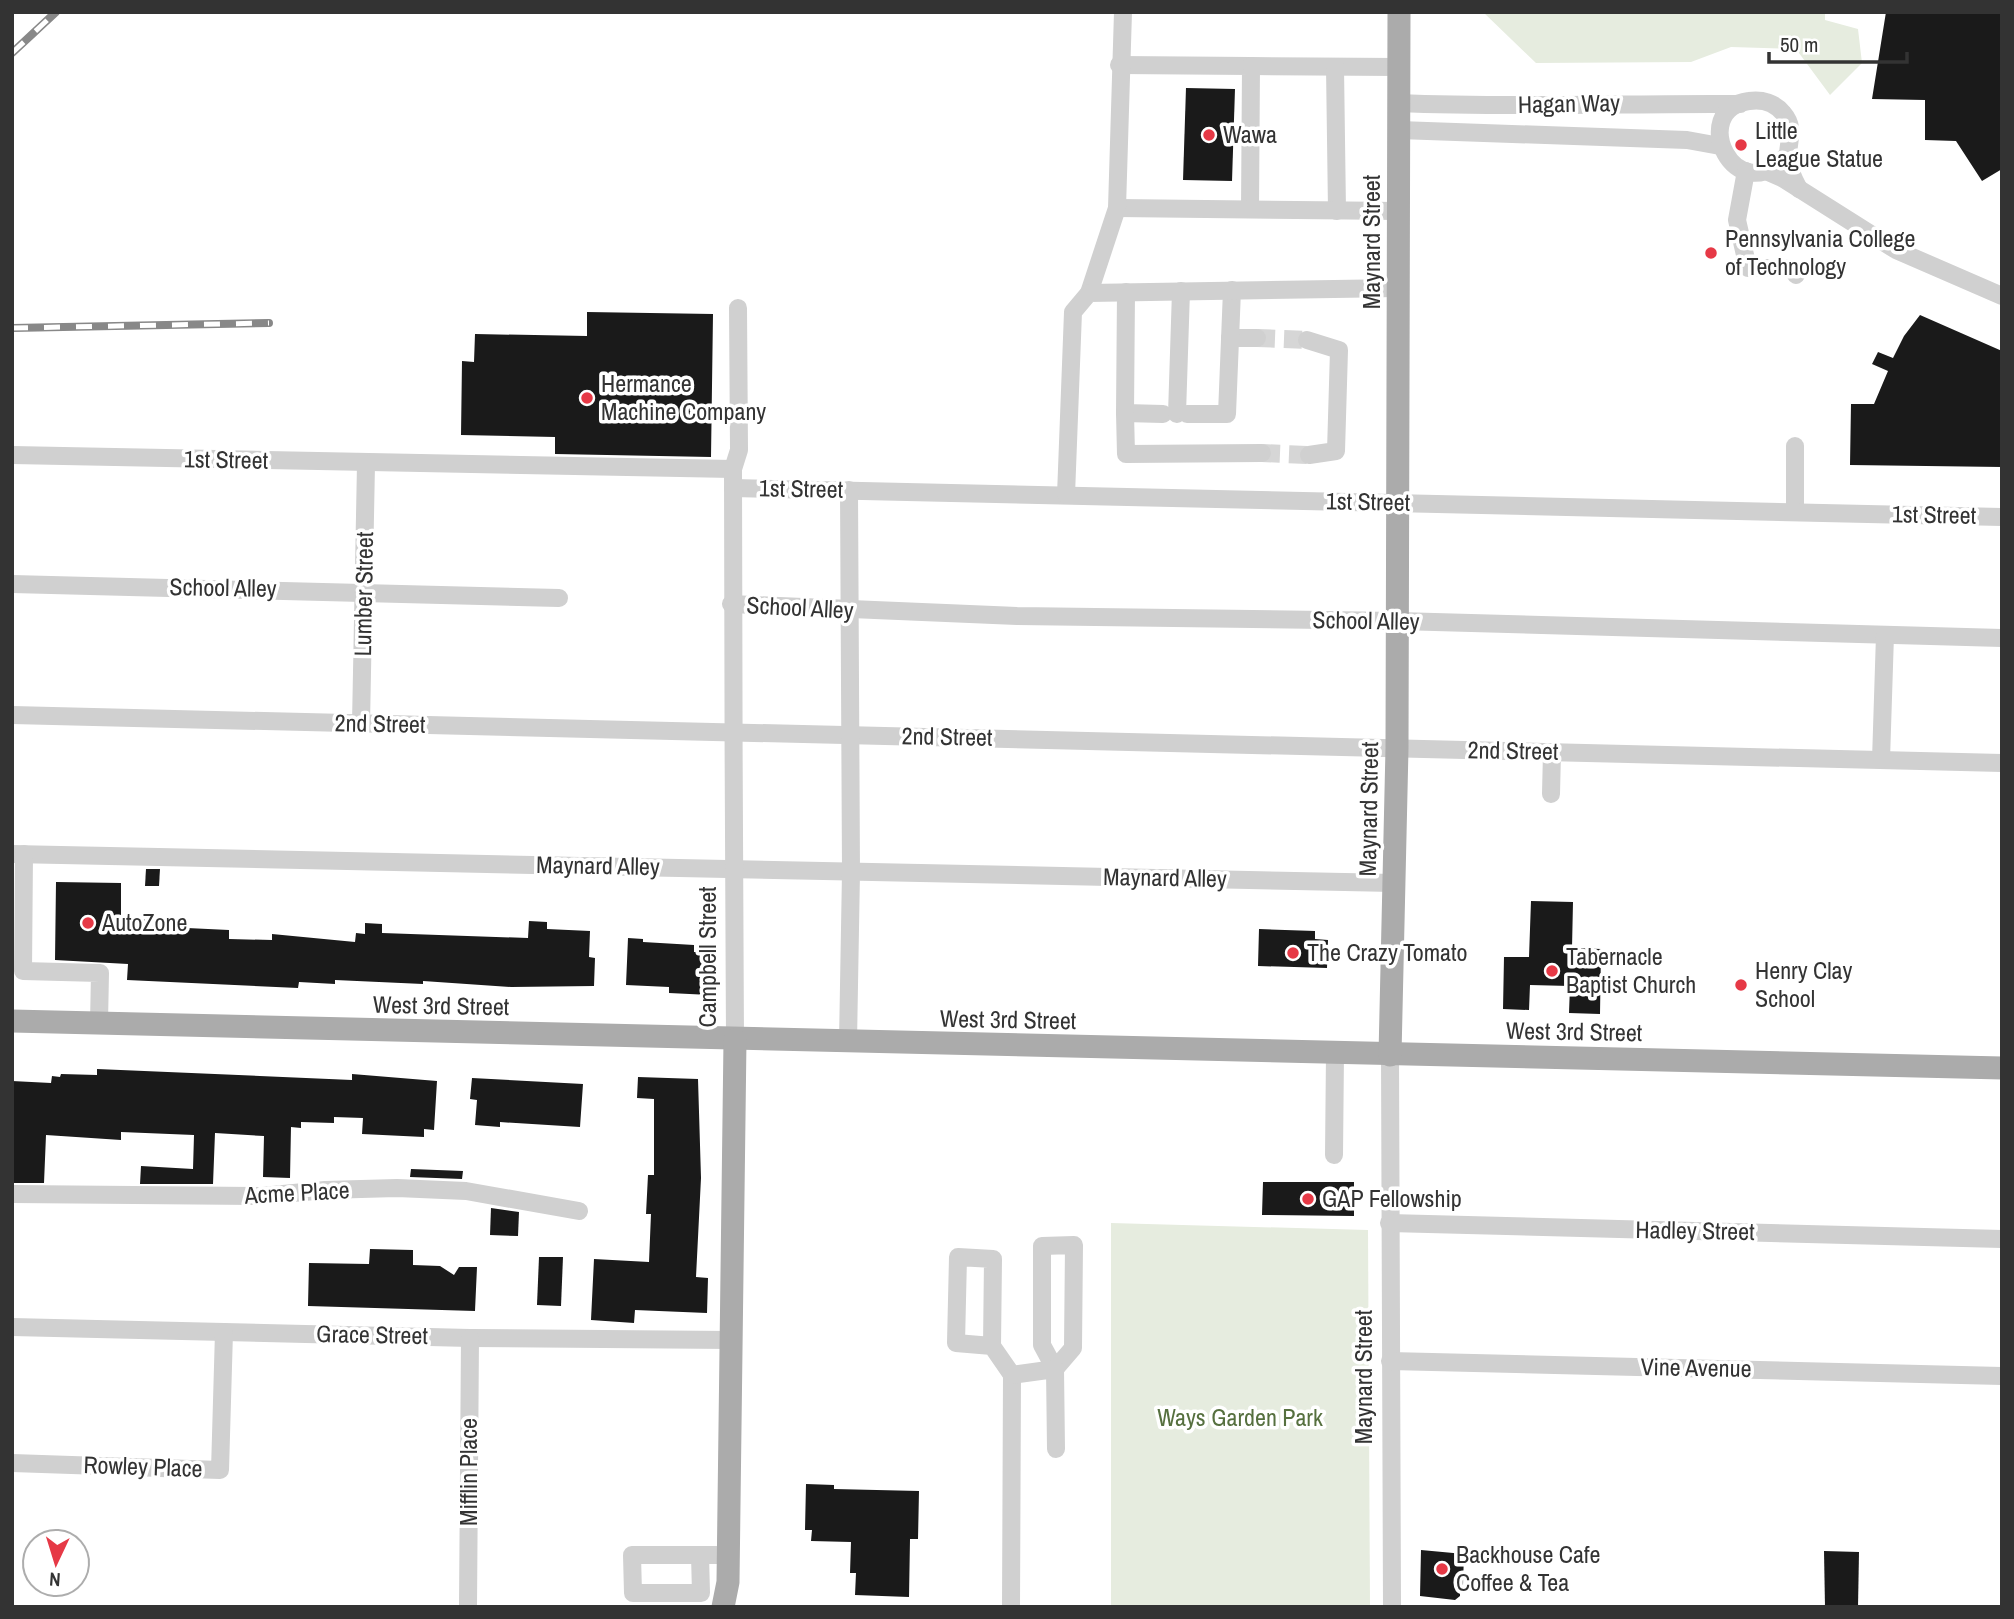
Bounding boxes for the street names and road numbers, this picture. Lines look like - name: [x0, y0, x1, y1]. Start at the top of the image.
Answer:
- street label: Hagan Way: [1518, 86, 1620, 120]
- street label: Maynard Street: [1355, 174, 1387, 309]
- street label: 1st Street: [184, 442, 269, 476]
- street label: 1st Street: [759, 471, 844, 505]
- street label: 1st Street: [1326, 484, 1411, 518]
- street label: 1st Street: [1892, 497, 1977, 531]
- street label: Lumber Street: [346, 531, 380, 657]
- street label: School Alley: [169, 570, 277, 604]
- street label: School Alley: [746, 588, 855, 626]
- street label: School Alley: [1312, 603, 1420, 637]
- street label: 2nd Street: [334, 706, 426, 740]
- street label: 2nd Street: [901, 719, 993, 753]
- street label: 2nd Street: [1467, 733, 1559, 767]
- street label: Maynard Street: [1351, 741, 1385, 877]
- street label: Maynard Alley: [536, 848, 660, 882]
- street label: Maynard Alley: [1103, 860, 1227, 894]
- street label: Campbell Street: [691, 886, 723, 1028]
- street label: West 3rd Street: [373, 988, 510, 1022]
- street label: West 3rd Street: [940, 1002, 1077, 1036]
- street label: West 3rd Street: [1506, 1014, 1643, 1048]
- street label: Acme Place: [243, 1173, 350, 1211]
- street label: Hadley Street: [1635, 1213, 1755, 1247]
- street label: Maynard Street: [1347, 1309, 1379, 1444]
- street label: Grace Street: [316, 1317, 429, 1351]
- street label: Vine Avenue: [1640, 1350, 1752, 1384]
- street label: Mifflin Place: [452, 1418, 484, 1526]
- street label: Rowley Place: [83, 1448, 203, 1484]

